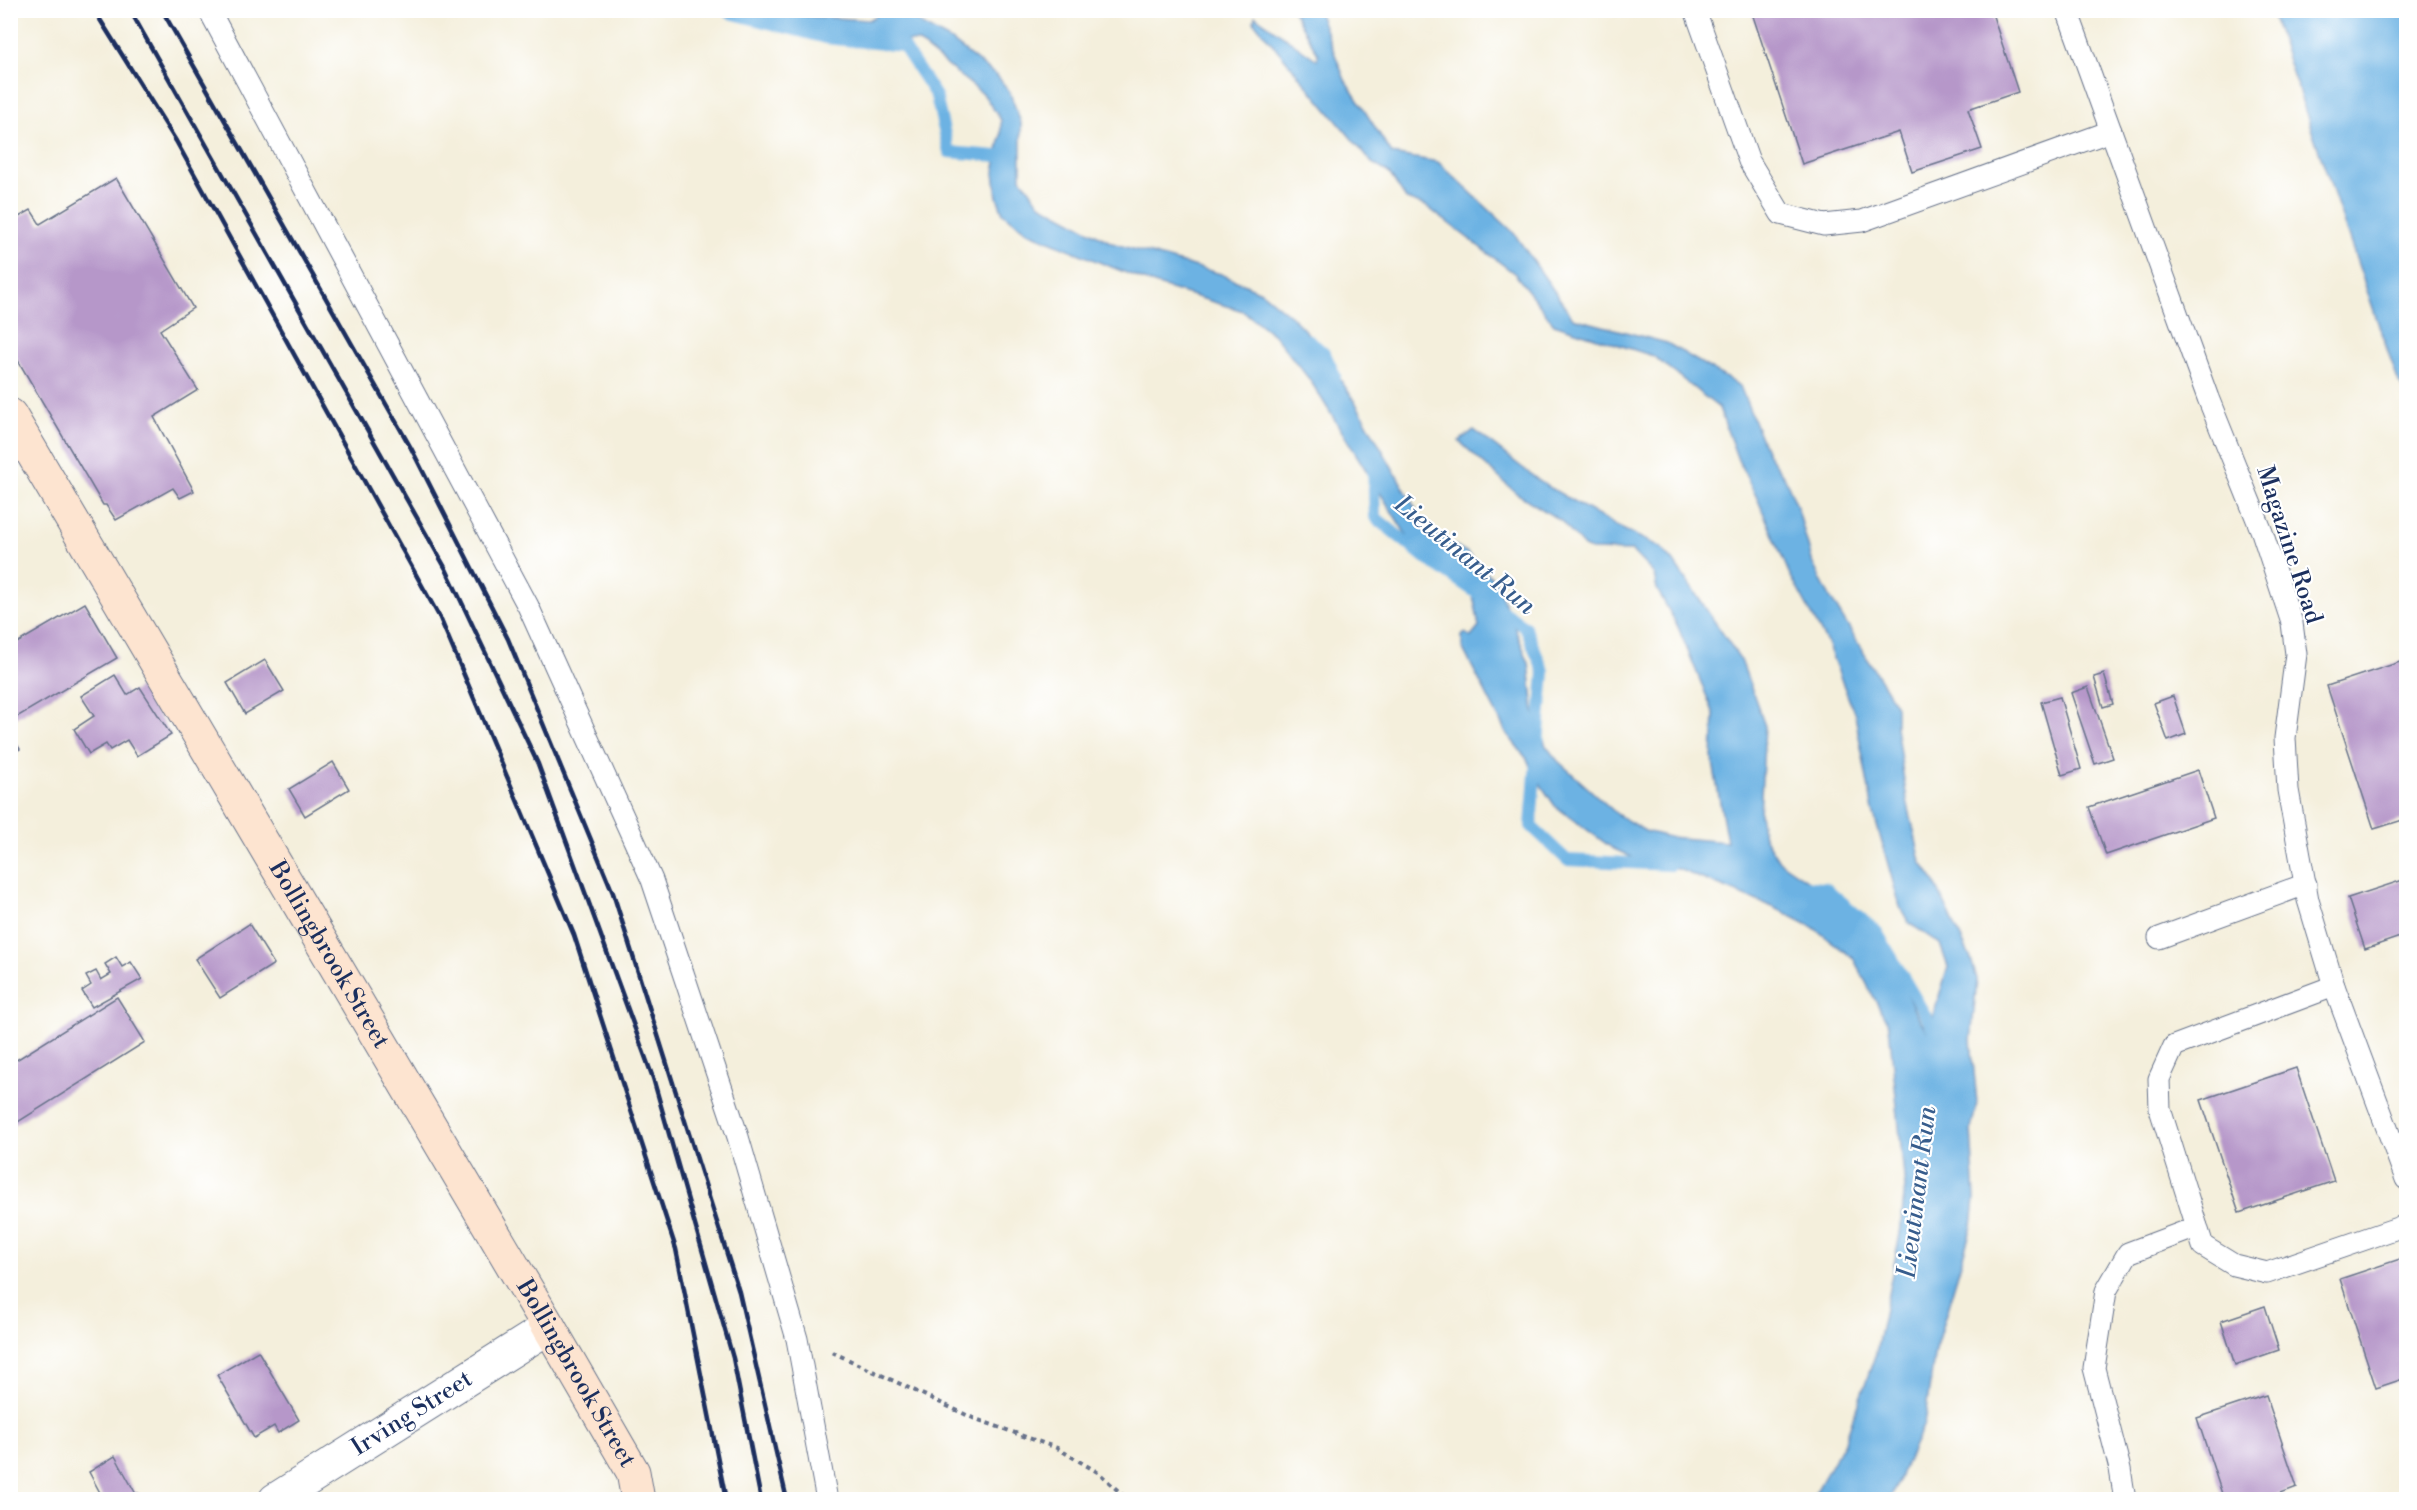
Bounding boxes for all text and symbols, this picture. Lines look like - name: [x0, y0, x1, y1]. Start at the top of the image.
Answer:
- street label: Magazine Road: [2249, 462, 2329, 628]
- water label: Lieutinant Run: [1387, 488, 1543, 622]
- street label: Bollingbrook Street: [261, 855, 396, 1054]
- water label: Lieutinant Run: [1890, 1104, 1943, 1281]
- street label: Bollingbrook Street: [509, 1273, 642, 1473]
- street label: Irving Street: [346, 1364, 478, 1463]

